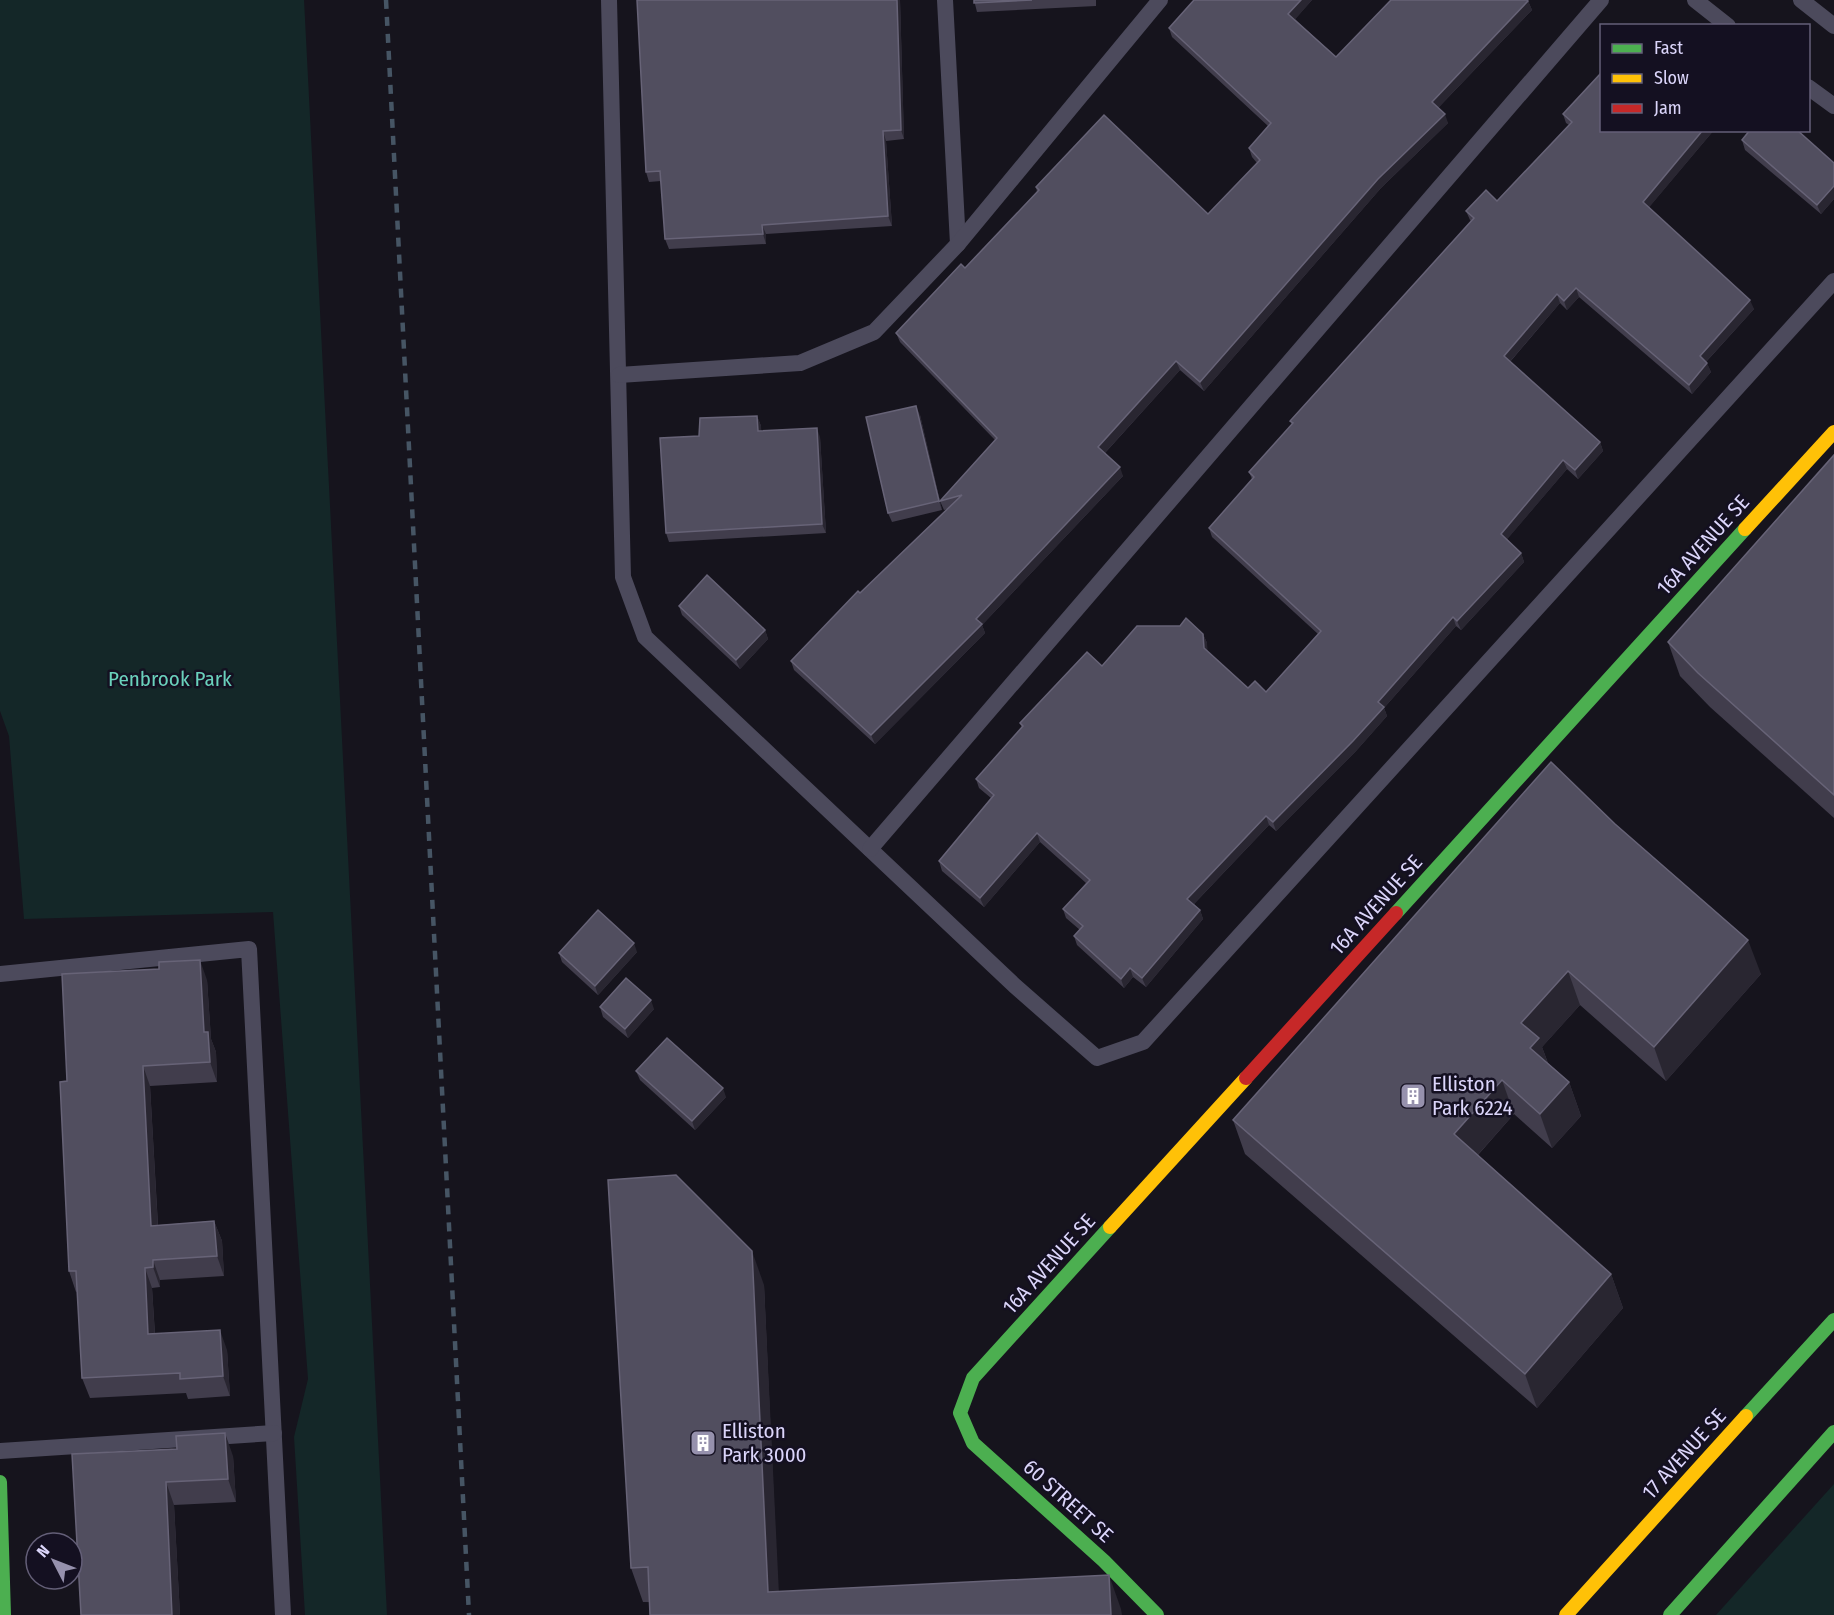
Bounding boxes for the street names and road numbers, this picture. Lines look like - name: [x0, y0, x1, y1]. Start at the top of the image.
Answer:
- street label: 16A AVENUE SE: [1651, 489, 1755, 601]
- street label: 16A AVENUE SE: [1324, 849, 1428, 961]
- street label: 16A AVENUE SE: [997, 1208, 1101, 1320]
- street label: 17 AVENUE SE: [1637, 1403, 1732, 1505]
- street label: 60 STREET SE: [1018, 1454, 1118, 1548]

